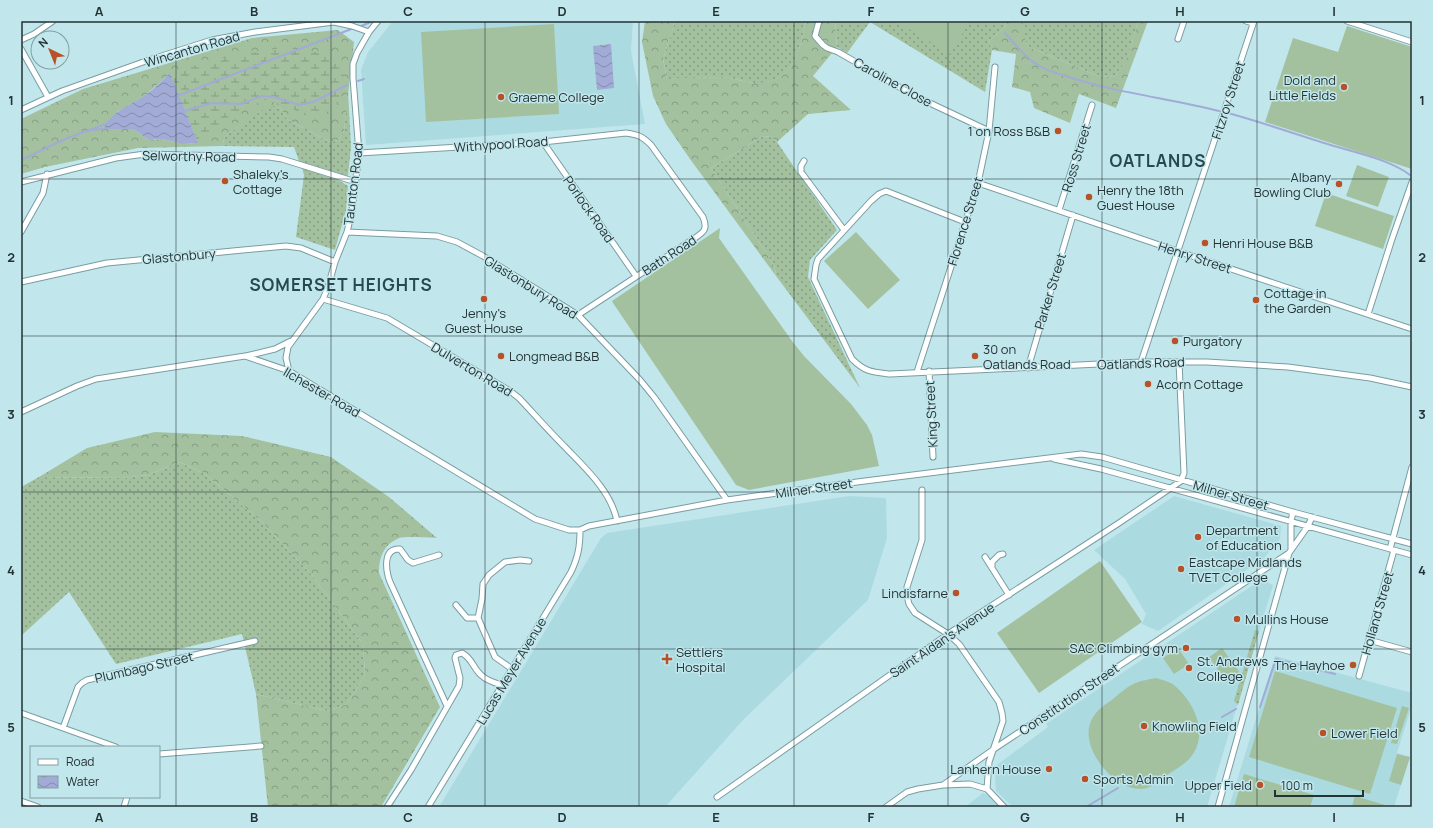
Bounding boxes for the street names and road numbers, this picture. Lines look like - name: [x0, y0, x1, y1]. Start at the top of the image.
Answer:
- street label: Wincanton Road: [142, 27, 242, 71]
- street label: Caroline Close: [851, 53, 936, 111]
- street label: Fitzroy Street: [1207, 59, 1249, 141]
- street label: Ross Street: [1057, 122, 1095, 194]
- street label: Withypool Road: [453, 132, 549, 156]
- street label: Taunton Road: [339, 142, 367, 226]
- street label: Selworthy Road: [142, 146, 236, 166]
- street label: Porlock Road: [559, 172, 619, 246]
- street label: Florence Street: [943, 174, 987, 268]
- street label: Bath Road: [638, 231, 700, 279]
- street label: Henry Street: [1156, 237, 1234, 277]
- street label: Glastonbury: [142, 244, 217, 268]
- street label: Glastonbury Road: [481, 251, 581, 323]
- street label: Parker Street: [1030, 251, 1070, 331]
- street label: Dulverton Road: [428, 338, 516, 400]
- street label: Oatlands Road: [1097, 352, 1185, 374]
- street label: Ilchester Road: [280, 363, 364, 421]
- street label: King Street: [920, 380, 942, 448]
- street label: Milner Street: [774, 474, 854, 502]
- street label: Milner Street: [1191, 476, 1271, 514]
- street label: Holland Street: [1356, 569, 1398, 657]
- street label: Saint Aidan's Avenue: [886, 598, 998, 682]
- street label: Lucas Meyer Avenue: [472, 614, 550, 728]
- street label: Plumbago Street: [93, 647, 195, 687]
- street label: Constitution Street: [1015, 659, 1123, 739]

